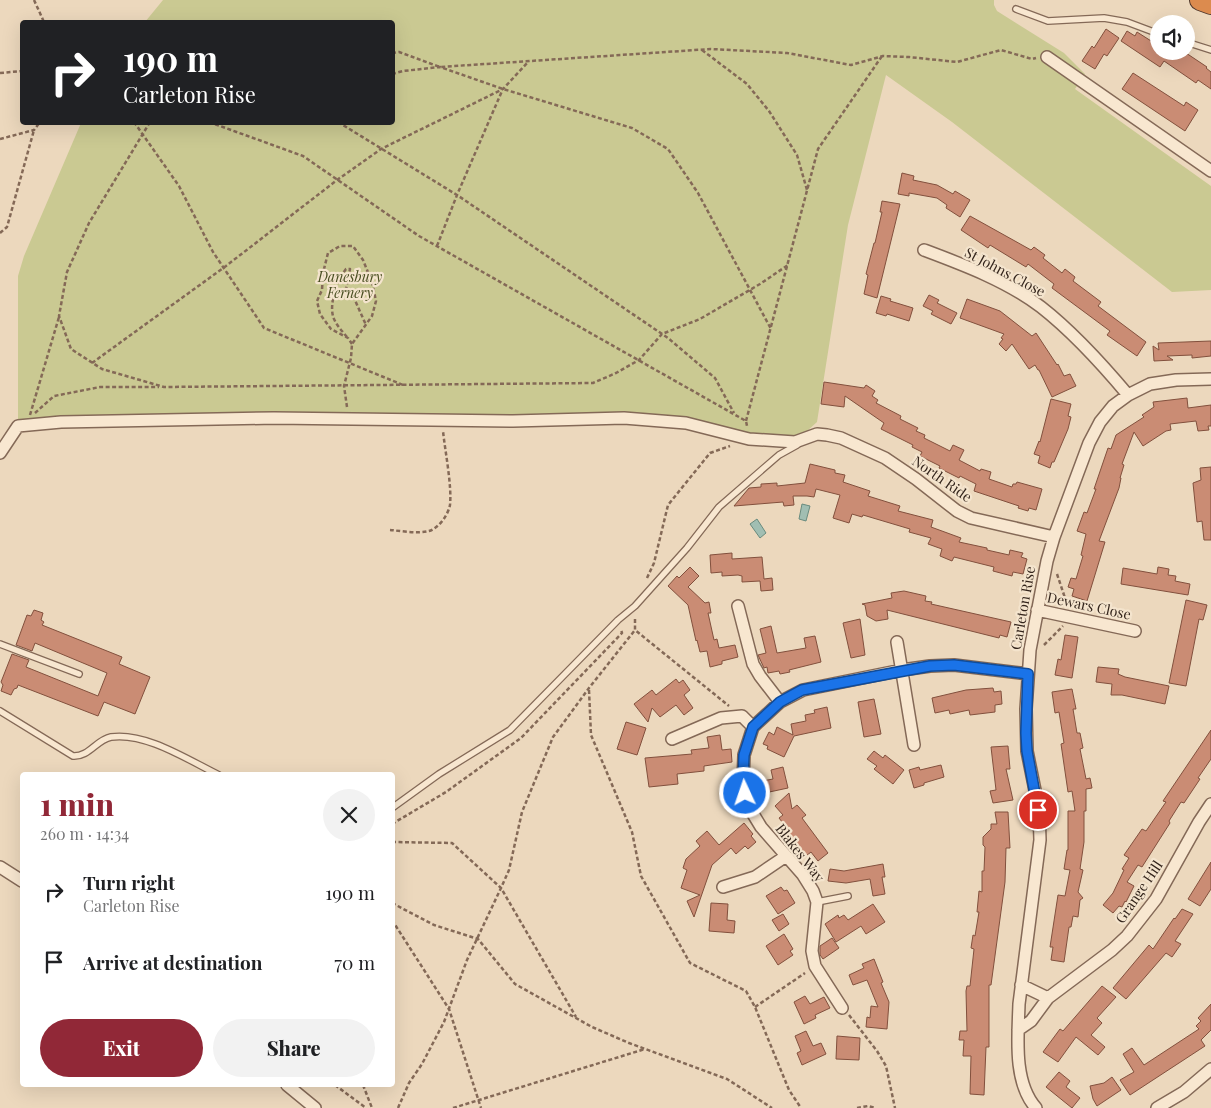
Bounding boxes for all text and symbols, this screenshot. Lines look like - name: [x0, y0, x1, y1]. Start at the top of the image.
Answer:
- map controls: [1150, 15, 1195, 60]
- button: sound: [1150, 15, 1195, 60]
- text: 190 m: [123, 34, 218, 81]
- icon: right: [40, 40, 105, 105]
- text: Carleton Rise: [123, 79, 256, 109]
- street label: St Johns Close: [962, 242, 1049, 301]
- park label: Danesbury Fernery: [317, 267, 383, 302]
- street label: North Ride: [909, 451, 976, 506]
- street label: Carleton Rise: [1006, 565, 1039, 651]
- street label: Dewars Close: [1045, 587, 1133, 624]
- position arrow: [718, 766, 770, 818]
- text: 1 min: [40, 784, 114, 824]
- button: close: [323, 789, 375, 841]
- pin: [1017, 789, 1059, 831]
- icon: arrive: [1024, 796, 1052, 824]
- street label: Blakes Way: [772, 820, 829, 886]
- text: 260 m · 14:34: [40, 823, 129, 844]
- street label: Grange Hill: [1111, 857, 1167, 927]
- text: Turn right: [83, 869, 175, 895]
- icon: right: [40, 878, 68, 906]
- text: 190 m: [325, 879, 375, 905]
- text: Carleton Rise: [83, 895, 180, 916]
- icon: arrive: [40, 948, 68, 976]
- text: Arrive at destination: [83, 949, 263, 975]
- text: 70 m: [334, 949, 375, 975]
- button: Exit: [40, 1019, 203, 1077]
- button: Share: [213, 1019, 375, 1077]

